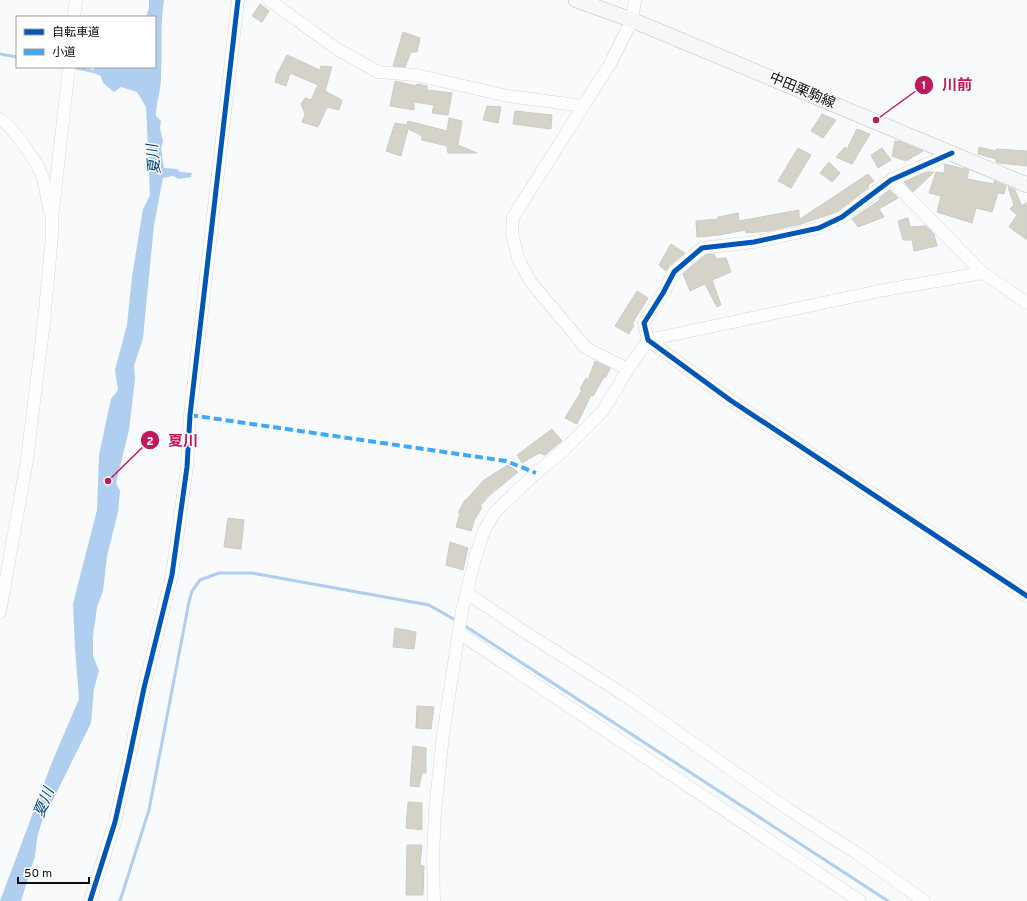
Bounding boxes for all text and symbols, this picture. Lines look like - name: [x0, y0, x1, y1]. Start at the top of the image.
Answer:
- legend: [16, 16, 156, 68]
- text: 自転車道: [52, 25, 100, 41]
- text: 小道: [52, 45, 76, 61]
- street label: 中田栗駒線: [766, 70, 838, 112]
- callout: 川前: [914, 72, 980, 99]
- text: 川前: [942, 76, 972, 96]
- text: 1: [922, 78, 926, 94]
- water label: 夏川: [144, 141, 166, 175]
- callout: 夏川: [140, 427, 206, 454]
- text: 夏川: [168, 433, 198, 452]
- text: 2: [146, 434, 154, 450]
- water label: 夏川: [31, 784, 60, 820]
- scale bar: [18, 859, 89, 885]
- text: 50 m: [24, 866, 52, 882]

